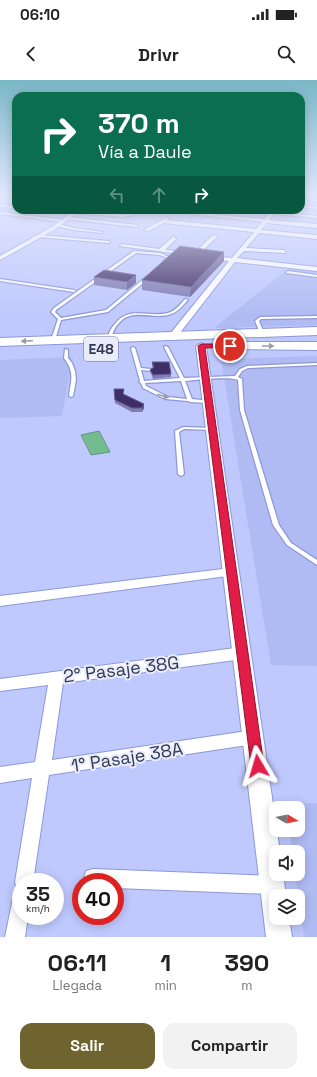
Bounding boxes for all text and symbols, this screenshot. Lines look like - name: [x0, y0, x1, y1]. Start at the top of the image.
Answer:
- text: 06:10: [20, 5, 60, 24]
- icon: back: [20, 43, 42, 65]
- text: Drivr: [138, 43, 179, 66]
- icon: search: [275, 43, 297, 65]
- text: 370 m: [98, 105, 180, 141]
- icon: right: [32, 108, 84, 160]
- text: Vía a Daule: [98, 140, 192, 163]
- icon: left: [106, 184, 128, 206]
- icon: ahead: [148, 184, 170, 206]
- icon: right: [190, 184, 212, 206]
- pin: [213, 329, 247, 363]
- icon: arrive: [219, 335, 241, 357]
- road number: E48: [84, 337, 118, 361]
- one-way arrow: [20, 338, 33, 344]
- one-way arrow: [262, 343, 275, 349]
- one-way arrow: [157, 393, 169, 399]
- street label: 2° Pasaje 38G: [62, 650, 180, 688]
- street label: 1° Pasaje 38A: [69, 737, 185, 777]
- position arrow: [237, 745, 279, 787]
- north arrow: [269, 801, 305, 837]
- map controls: [269, 801, 305, 925]
- button: sound: [269, 845, 305, 881]
- speed limit sign: 40: [72, 873, 124, 925]
- text: 35: [26, 881, 50, 907]
- button: layers: [269, 889, 305, 925]
- text: km/h: [26, 902, 50, 915]
- text: 06:11: [48, 947, 107, 978]
- text: 1: [160, 947, 171, 978]
- text: 390: [224, 947, 269, 978]
- text: Llegada: [52, 977, 102, 994]
- text: min: [154, 977, 177, 994]
- text: m: [241, 977, 252, 994]
- button: Salir: [20, 1023, 155, 1069]
- button: Compartir: [163, 1023, 297, 1069]

